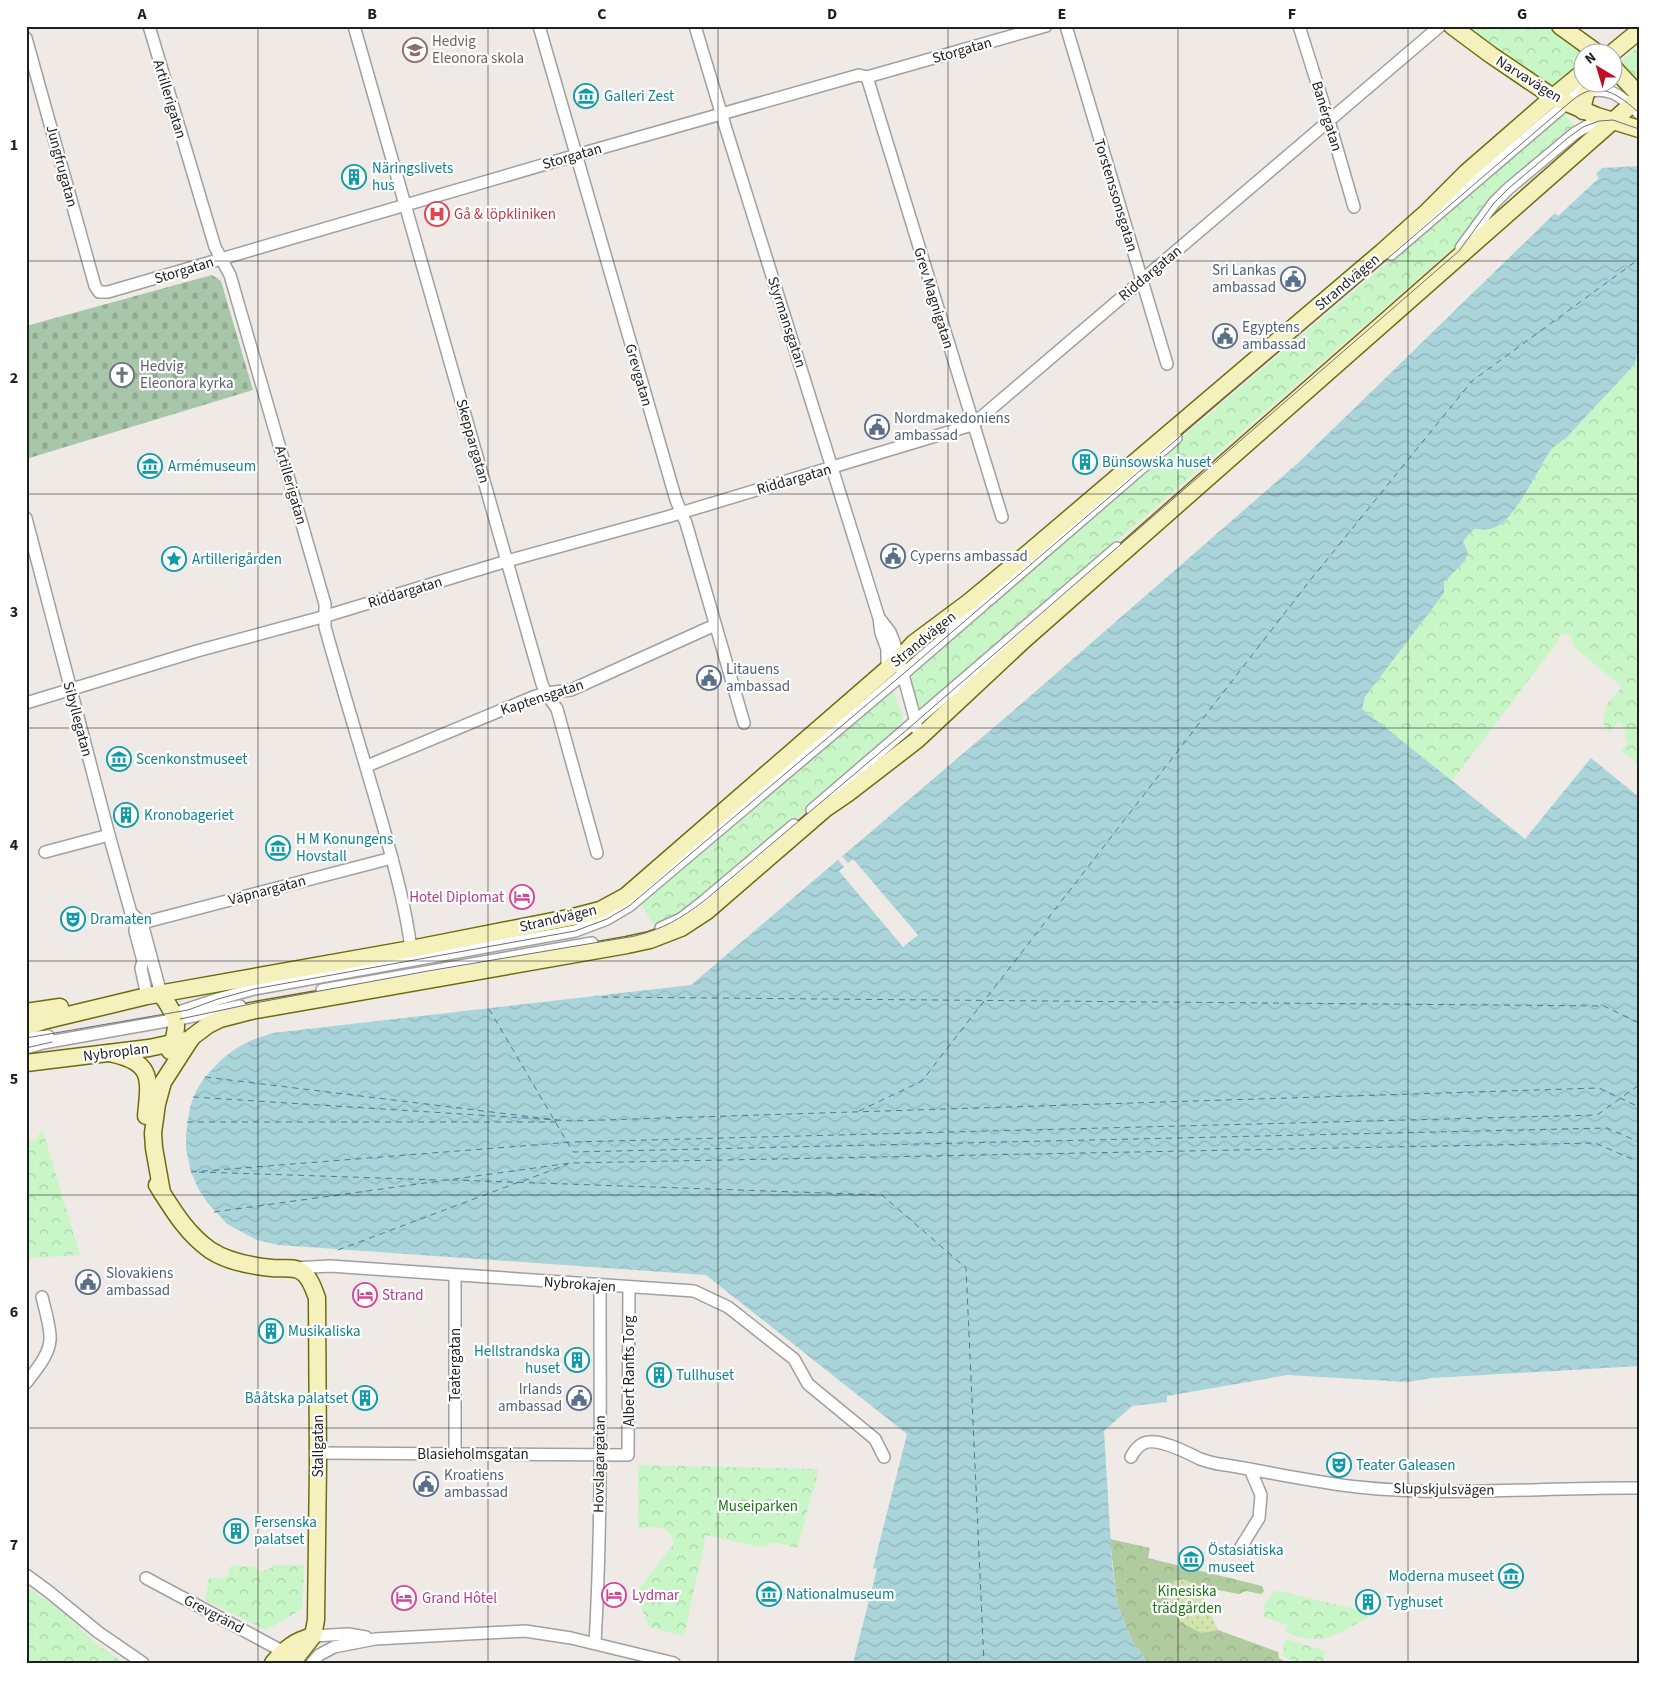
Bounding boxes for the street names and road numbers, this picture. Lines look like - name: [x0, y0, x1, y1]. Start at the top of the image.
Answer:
- street label: Storgatan: [930, 32, 994, 69]
- street label: Narvavägen: [1492, 51, 1566, 108]
- street label: Artillerigatan: [148, 57, 191, 141]
- street label: Banérgatan: [1306, 79, 1347, 154]
- street label: Jungfrugatan: [40, 123, 83, 209]
- street label: Torstenssonsgatan: [1088, 136, 1143, 254]
- street label: Storgatan: [540, 138, 604, 175]
- street label: Riddargatan: [1114, 241, 1186, 306]
- street label: Grev Magnigatan: [908, 245, 959, 351]
- street label: Strandvägen: [1310, 249, 1384, 316]
- street label: Storgatan: [152, 252, 216, 289]
- street label: Styrmansgatan: [762, 274, 811, 370]
- street label: Grevgatan: [620, 341, 657, 409]
- street label: Skeppargatan: [450, 396, 495, 486]
- street label: Artillerigatan: [269, 443, 312, 527]
- street label: Riddargatan: [754, 459, 834, 500]
- street label: Riddargatan: [365, 571, 445, 614]
- street label: Strandvägen: [886, 606, 961, 672]
- street label: Kaptensgatan: [498, 674, 586, 721]
- street label: Sibyllegatan: [57, 679, 98, 759]
- street label: Väpnargatan: [226, 870, 308, 911]
- street label: Strandvägen: [517, 899, 599, 938]
- street label: Nybroplan: [82, 1038, 150, 1067]
- street label: Nybrokajen: [543, 1271, 617, 1297]
- street label: Albert Ranfts Torg: [619, 1315, 640, 1427]
- street label: Teatergatan: [445, 1328, 466, 1402]
- street label: Stallgatan: [308, 1415, 329, 1477]
- street label: Hovslagargatan: [588, 1415, 611, 1513]
- street label: Blasieholmsgatan: [417, 1444, 529, 1465]
- street label: Slupskjulsvägen: [1393, 1478, 1495, 1501]
- street label: Grevgränd: [180, 1590, 248, 1639]

